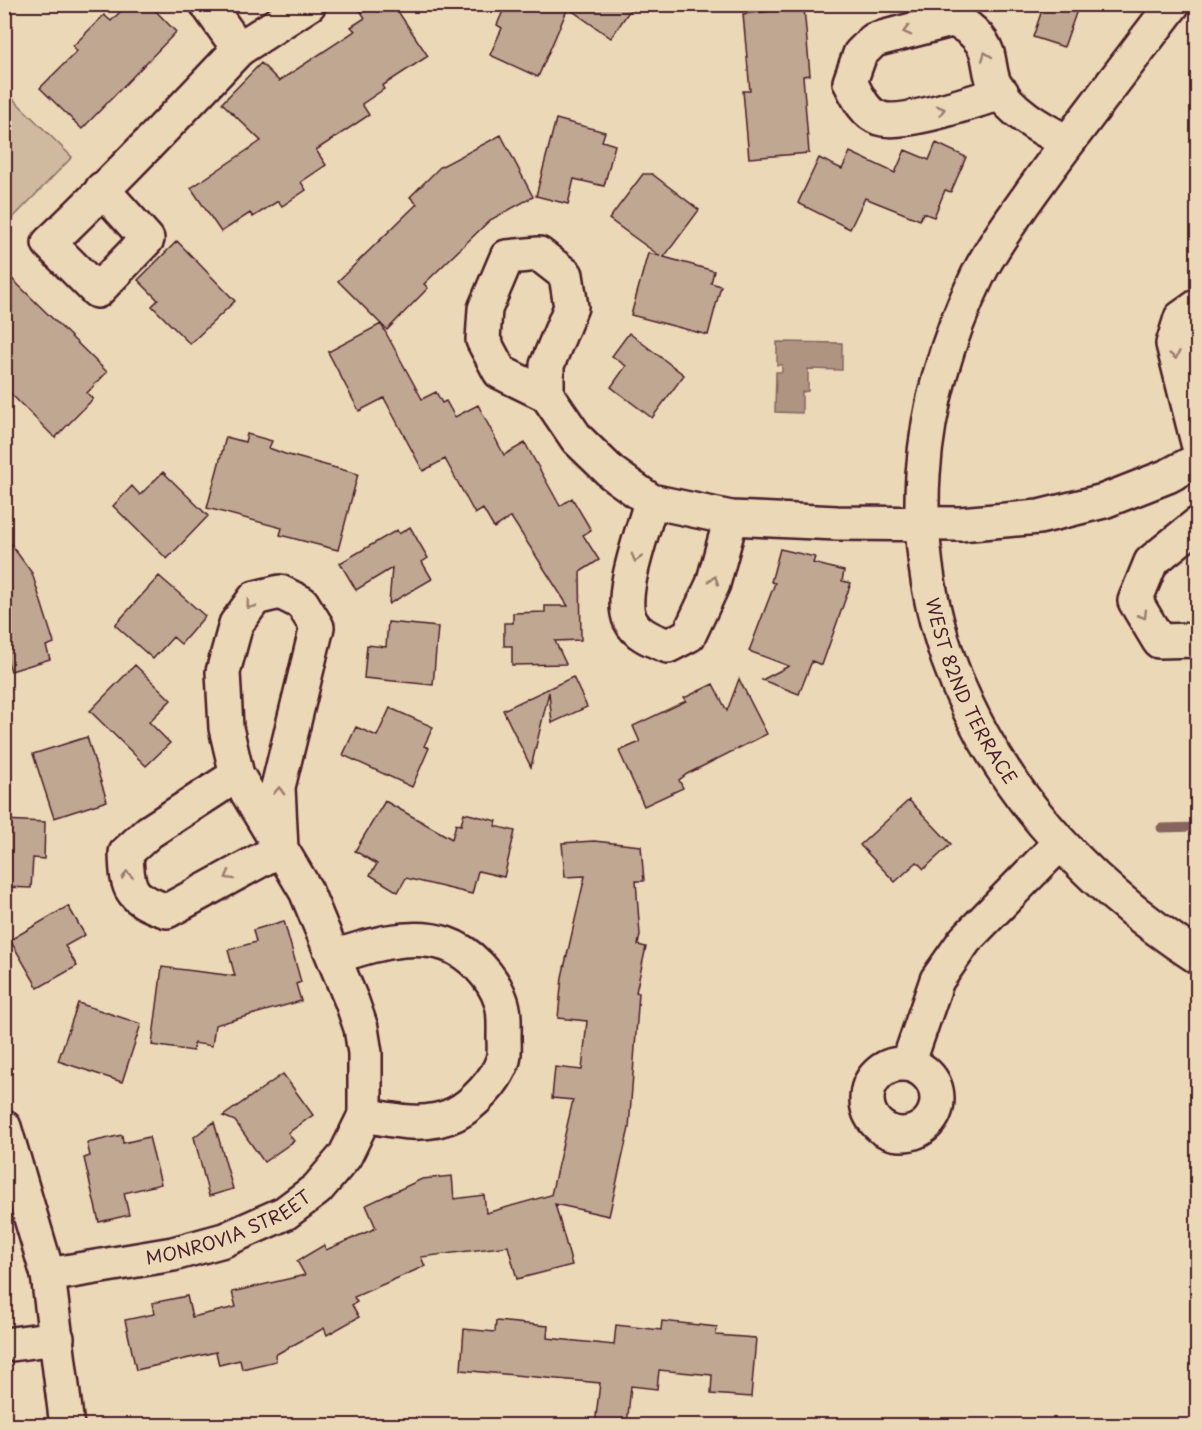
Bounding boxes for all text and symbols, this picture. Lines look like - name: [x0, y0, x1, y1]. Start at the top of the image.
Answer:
- one-way arrow: [903, 24, 913, 37]
- one-way arrow: [981, 52, 994, 62]
- one-way arrow: [935, 105, 945, 117]
- one-way arrow: [1168, 349, 1181, 359]
- one-way arrow: [631, 552, 643, 563]
- one-way arrow: [706, 575, 719, 586]
- street label: WEST 82ND TERRACE: [920, 595, 1024, 789]
- one-way arrow: [247, 598, 258, 609]
- one-way arrow: [1136, 609, 1148, 619]
- one-way arrow: [273, 787, 285, 796]
- one-way arrow: [225, 869, 235, 880]
- one-way arrow: [121, 870, 134, 879]
- street label: MONROVIA STREET: [144, 1182, 317, 1270]

